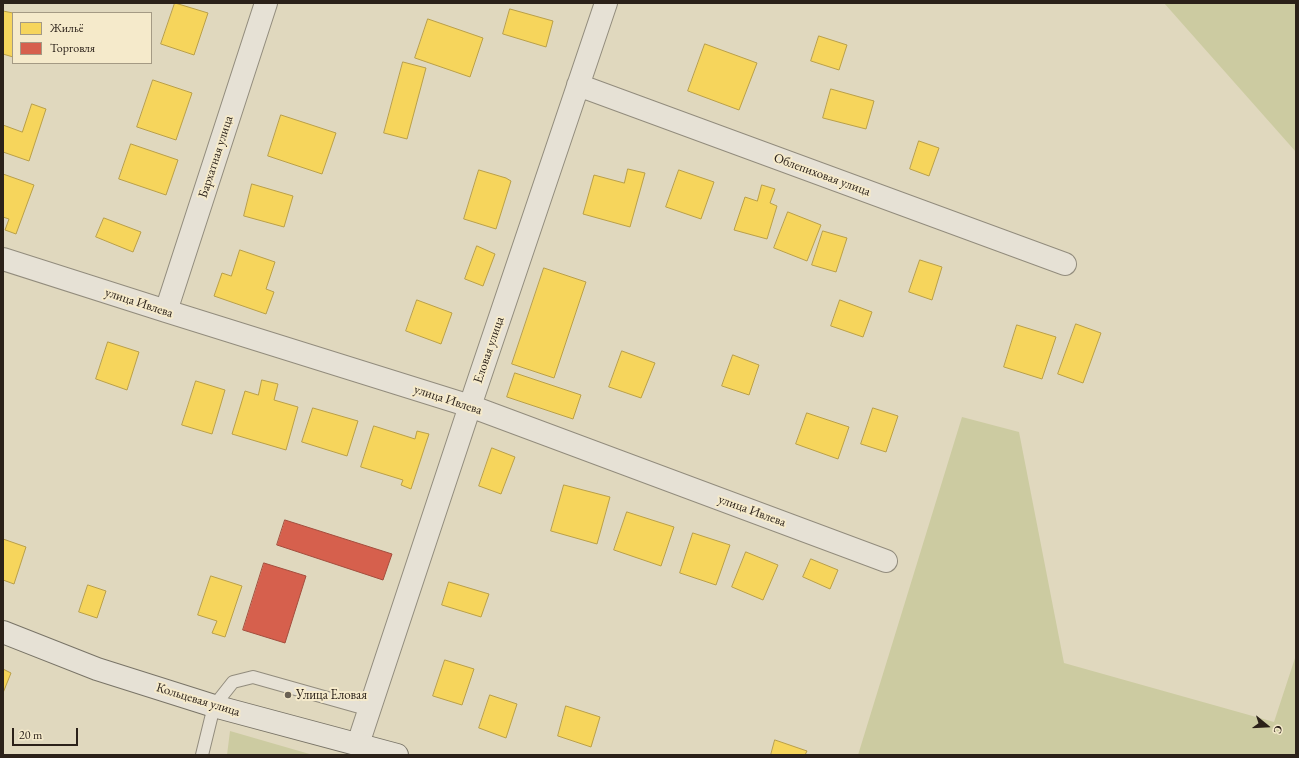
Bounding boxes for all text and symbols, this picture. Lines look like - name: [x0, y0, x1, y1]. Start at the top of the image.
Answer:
- legend: [12, 12, 152, 64]
- text: Жильё: [50, 20, 83, 36]
- text: Торговля: [50, 40, 95, 56]
- street label: Бархатная улица: [195, 114, 237, 200]
- street label: Облепиховая улица: [772, 150, 872, 200]
- street label: улица Ивлева: [103, 285, 175, 321]
- street label: Еловая улица: [470, 315, 508, 385]
- street label: улица Ивлева: [412, 382, 484, 418]
- street label: улица Ивлева: [716, 492, 788, 530]
- street label: Кольцевая улица: [154, 680, 242, 720]
- place label: Улица Еловая: [296, 687, 367, 703]
- marker: Улица Еловая: [283, 690, 293, 700]
- north arrow: [1247, 706, 1287, 746]
- scale bar: [14, 720, 80, 746]
- text: С: [1271, 724, 1286, 736]
- text: 20 m: [19, 727, 42, 743]

